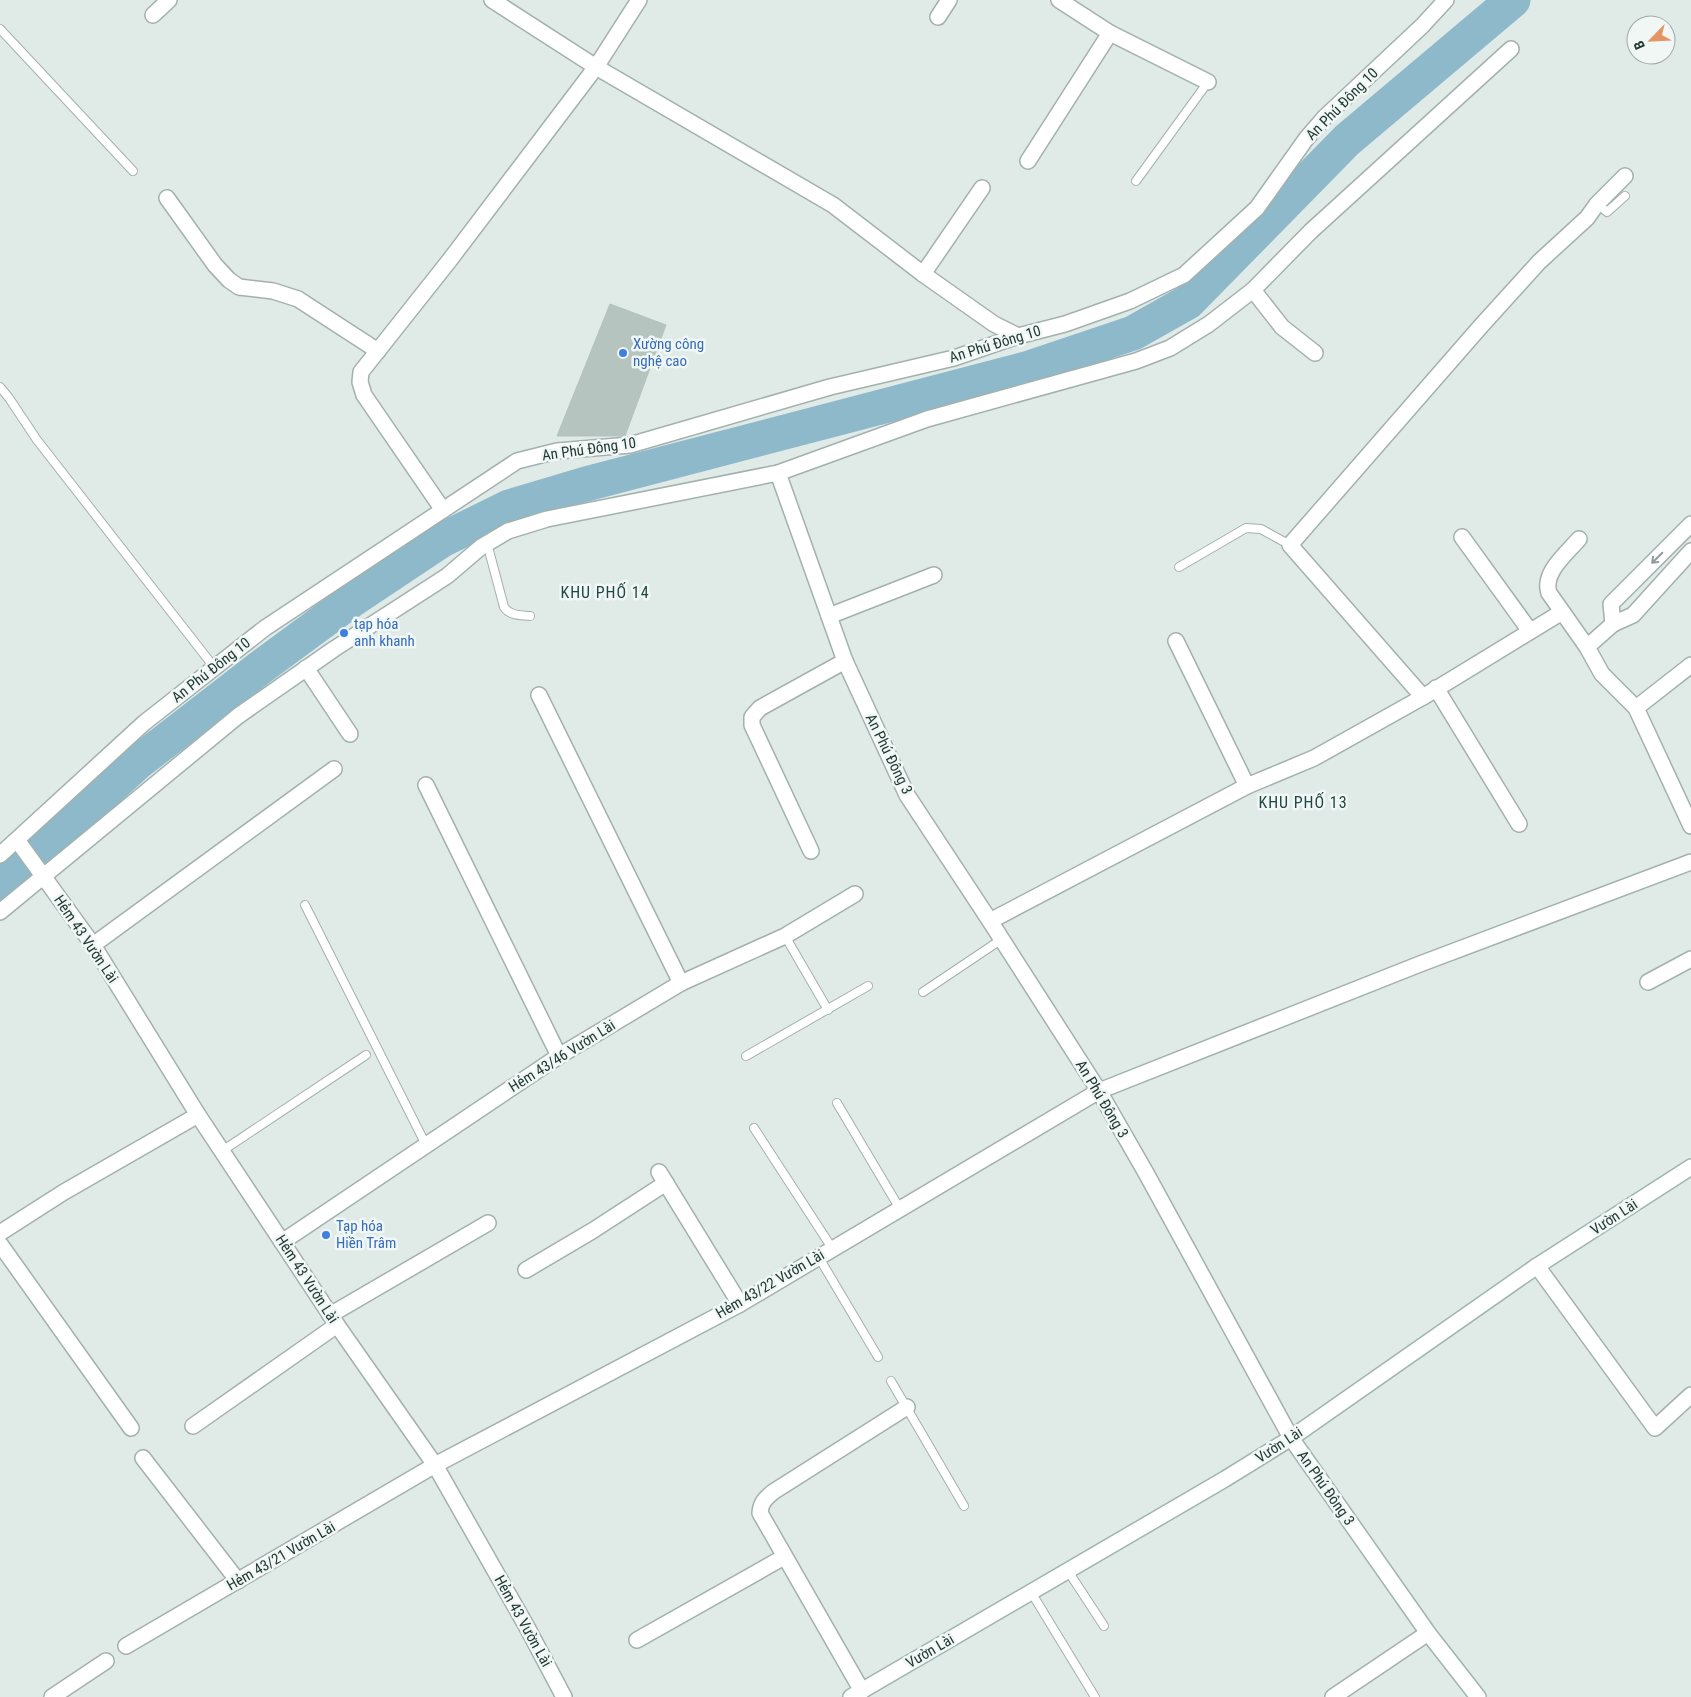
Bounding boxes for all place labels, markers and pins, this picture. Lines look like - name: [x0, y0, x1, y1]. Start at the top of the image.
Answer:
- place label: Xường công nghệ cao: [633, 335, 704, 370]
- marker: Xường công nghệ cao: [617, 347, 629, 359]
- place label: tạp hóa anh khanh: [354, 615, 415, 650]
- marker: tạp hóa anh khanh: [338, 627, 350, 639]
- place label: Tạp hóa Hiền Trâm: [336, 1217, 396, 1252]
- marker: Tạp hóa Hiền Trâm: [320, 1229, 332, 1241]

